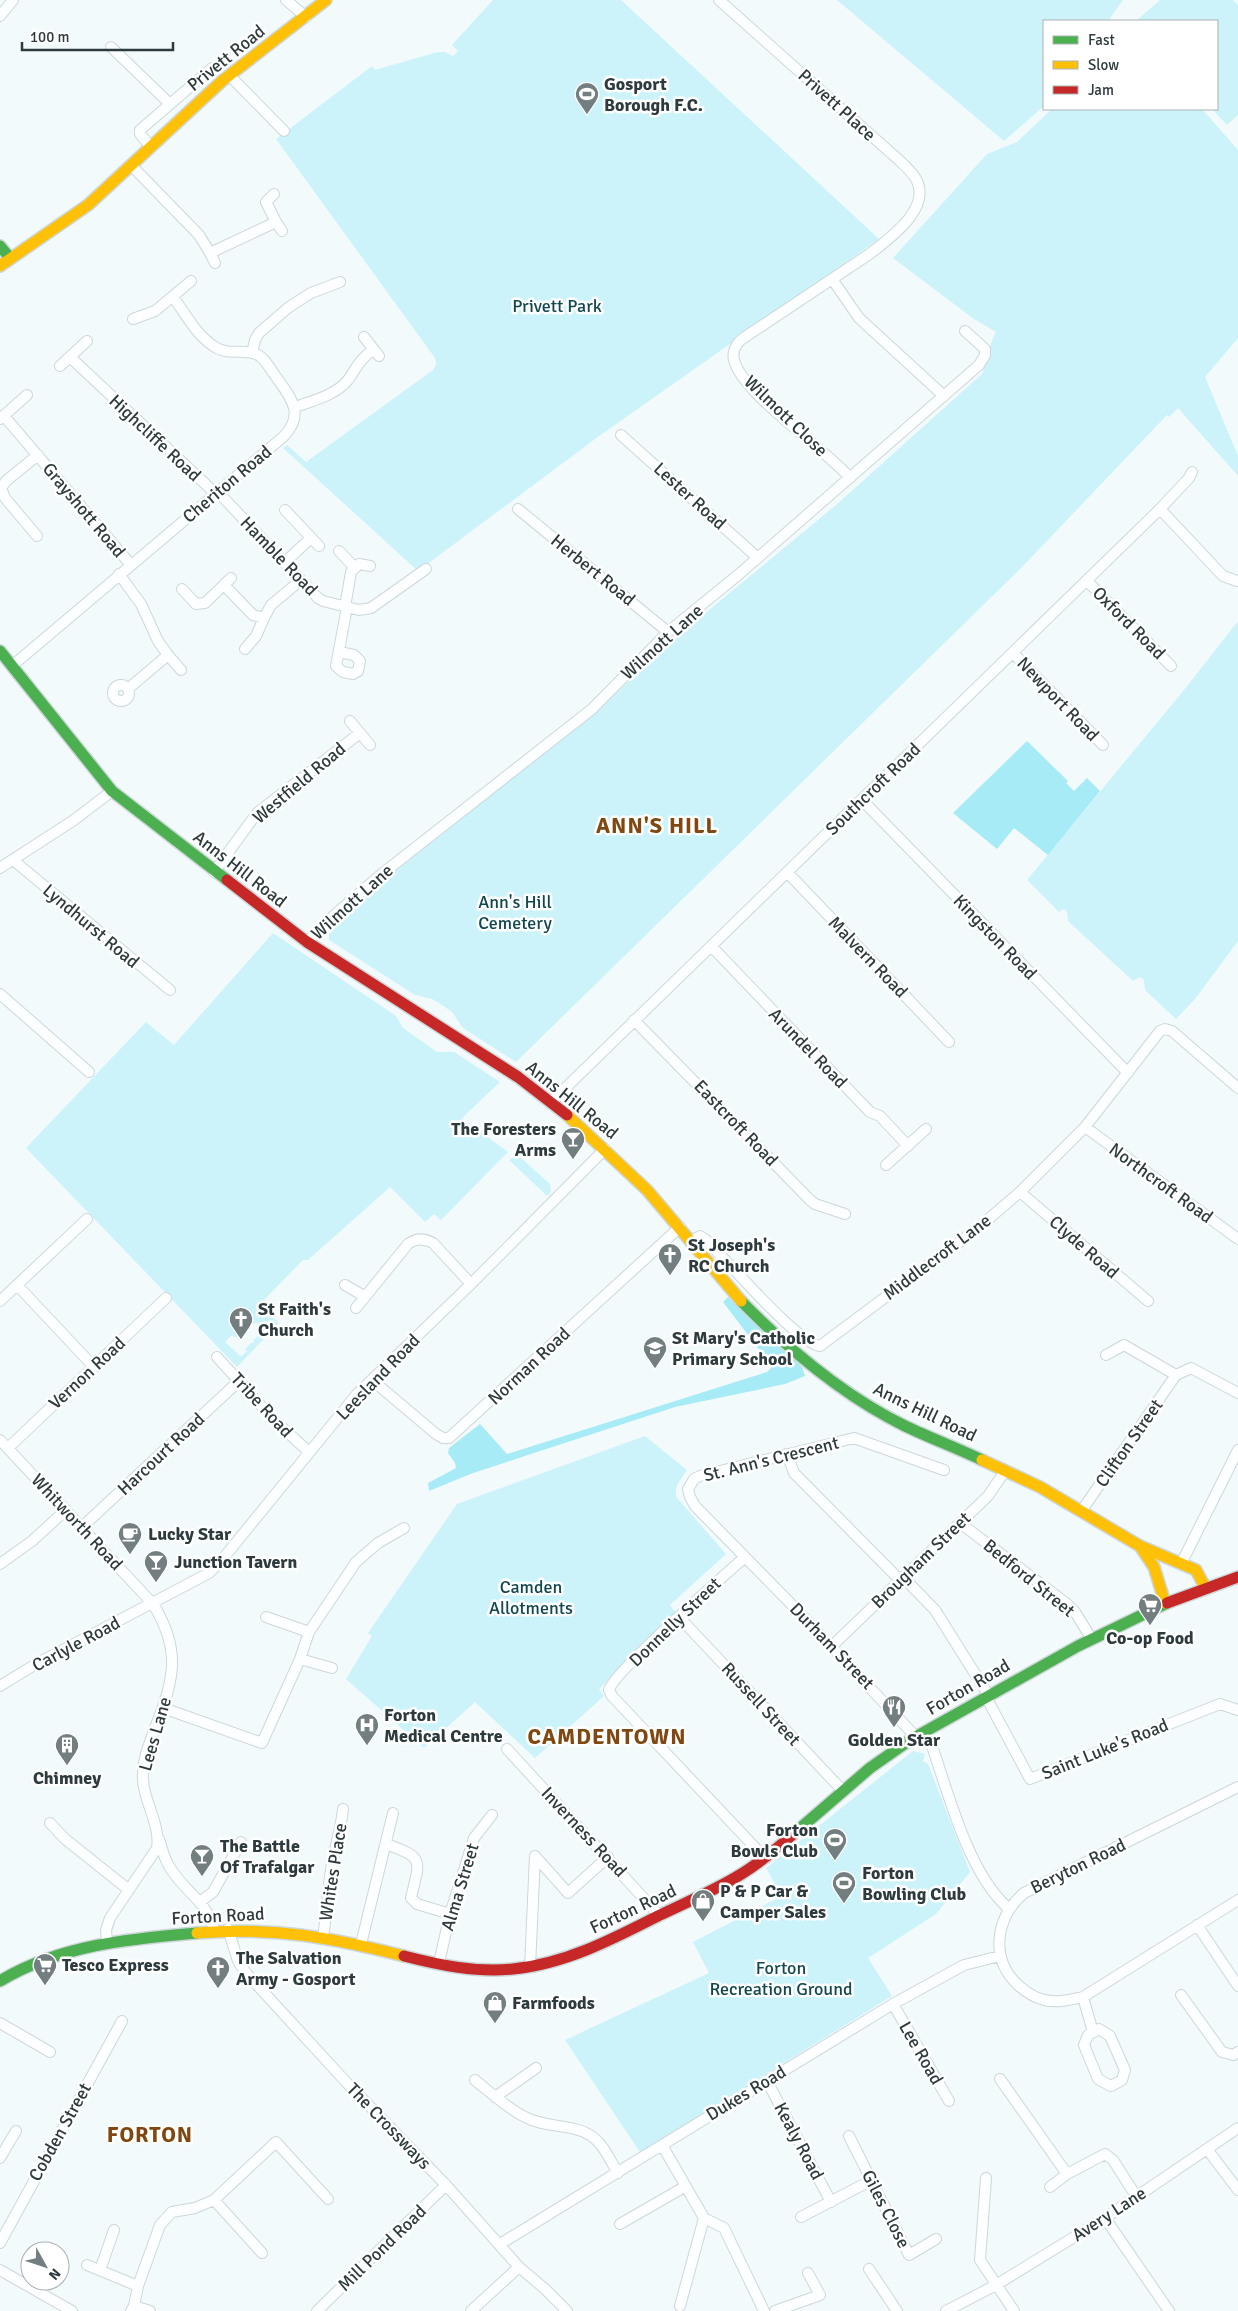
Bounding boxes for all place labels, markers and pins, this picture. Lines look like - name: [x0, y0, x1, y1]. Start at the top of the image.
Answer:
- place label: Gosport Borough F.C.: [604, 73, 703, 116]
- sports icon: Gosport Borough F.C.: [574, 81, 600, 115]
- place label: The Foresters Arms: [451, 1118, 556, 1161]
- bar icon: The Foresters Arms: [560, 1126, 586, 1160]
- place label: St Joseph's RC Church: [688, 1234, 775, 1277]
- church icon: St Joseph's RC Church: [657, 1242, 683, 1276]
- place label: St Faith's Church: [258, 1298, 331, 1341]
- church icon: St Faith's Church: [228, 1306, 254, 1340]
- place label: St Mary's Catholic Primary School: [672, 1327, 815, 1370]
- school or university icon: St Mary's Catholic Primary School: [642, 1335, 668, 1369]
- cafe icon: Lucky Star: [117, 1521, 143, 1555]
- place label: Lucky Star: [148, 1523, 232, 1545]
- bar icon: Junction Tavern: [143, 1549, 169, 1583]
- place label: Junction Tavern: [174, 1551, 297, 1573]
- supermarket icon: Co-op Food: [1137, 1592, 1163, 1626]
- place label: Co-op Food: [1106, 1627, 1194, 1649]
- restaurant icon: Golden Star: [881, 1694, 907, 1728]
- place label: Forton Medical Centre: [384, 1704, 503, 1747]
- hospital icon: Forton Medical Centre: [354, 1712, 380, 1746]
- place label: Golden Star: [848, 1729, 941, 1751]
- building icon: Chimney: [54, 1732, 80, 1766]
- place label: Chimney: [33, 1767, 101, 1789]
- place label: Forton Bowls Club: [731, 1819, 818, 1862]
- sports icon: Forton Bowls Club: [822, 1827, 848, 1861]
- place label: The Battle Of Trafalgar: [220, 1835, 315, 1878]
- bar icon: The Battle Of Trafalgar: [189, 1843, 215, 1877]
- place label: Forton Bowling Club: [862, 1862, 967, 1905]
- sports icon: Forton Bowling Club: [831, 1870, 857, 1904]
- place label: P & P Car & Camper Sales: [720, 1880, 826, 1923]
- shop icon: P & P Car & Camper Sales: [690, 1888, 716, 1922]
- place label: The Salvation Army - Gosport: [236, 1947, 356, 1990]
- supermarket icon: Tesco Express: [32, 1952, 58, 1986]
- place label: Tesco Express: [62, 1954, 169, 1976]
- church icon: The Salvation Army - Gosport: [205, 1955, 231, 1989]
- shop icon: Farmfoods: [482, 1990, 508, 2024]
- place label: Farmfoods: [512, 1992, 595, 2014]

